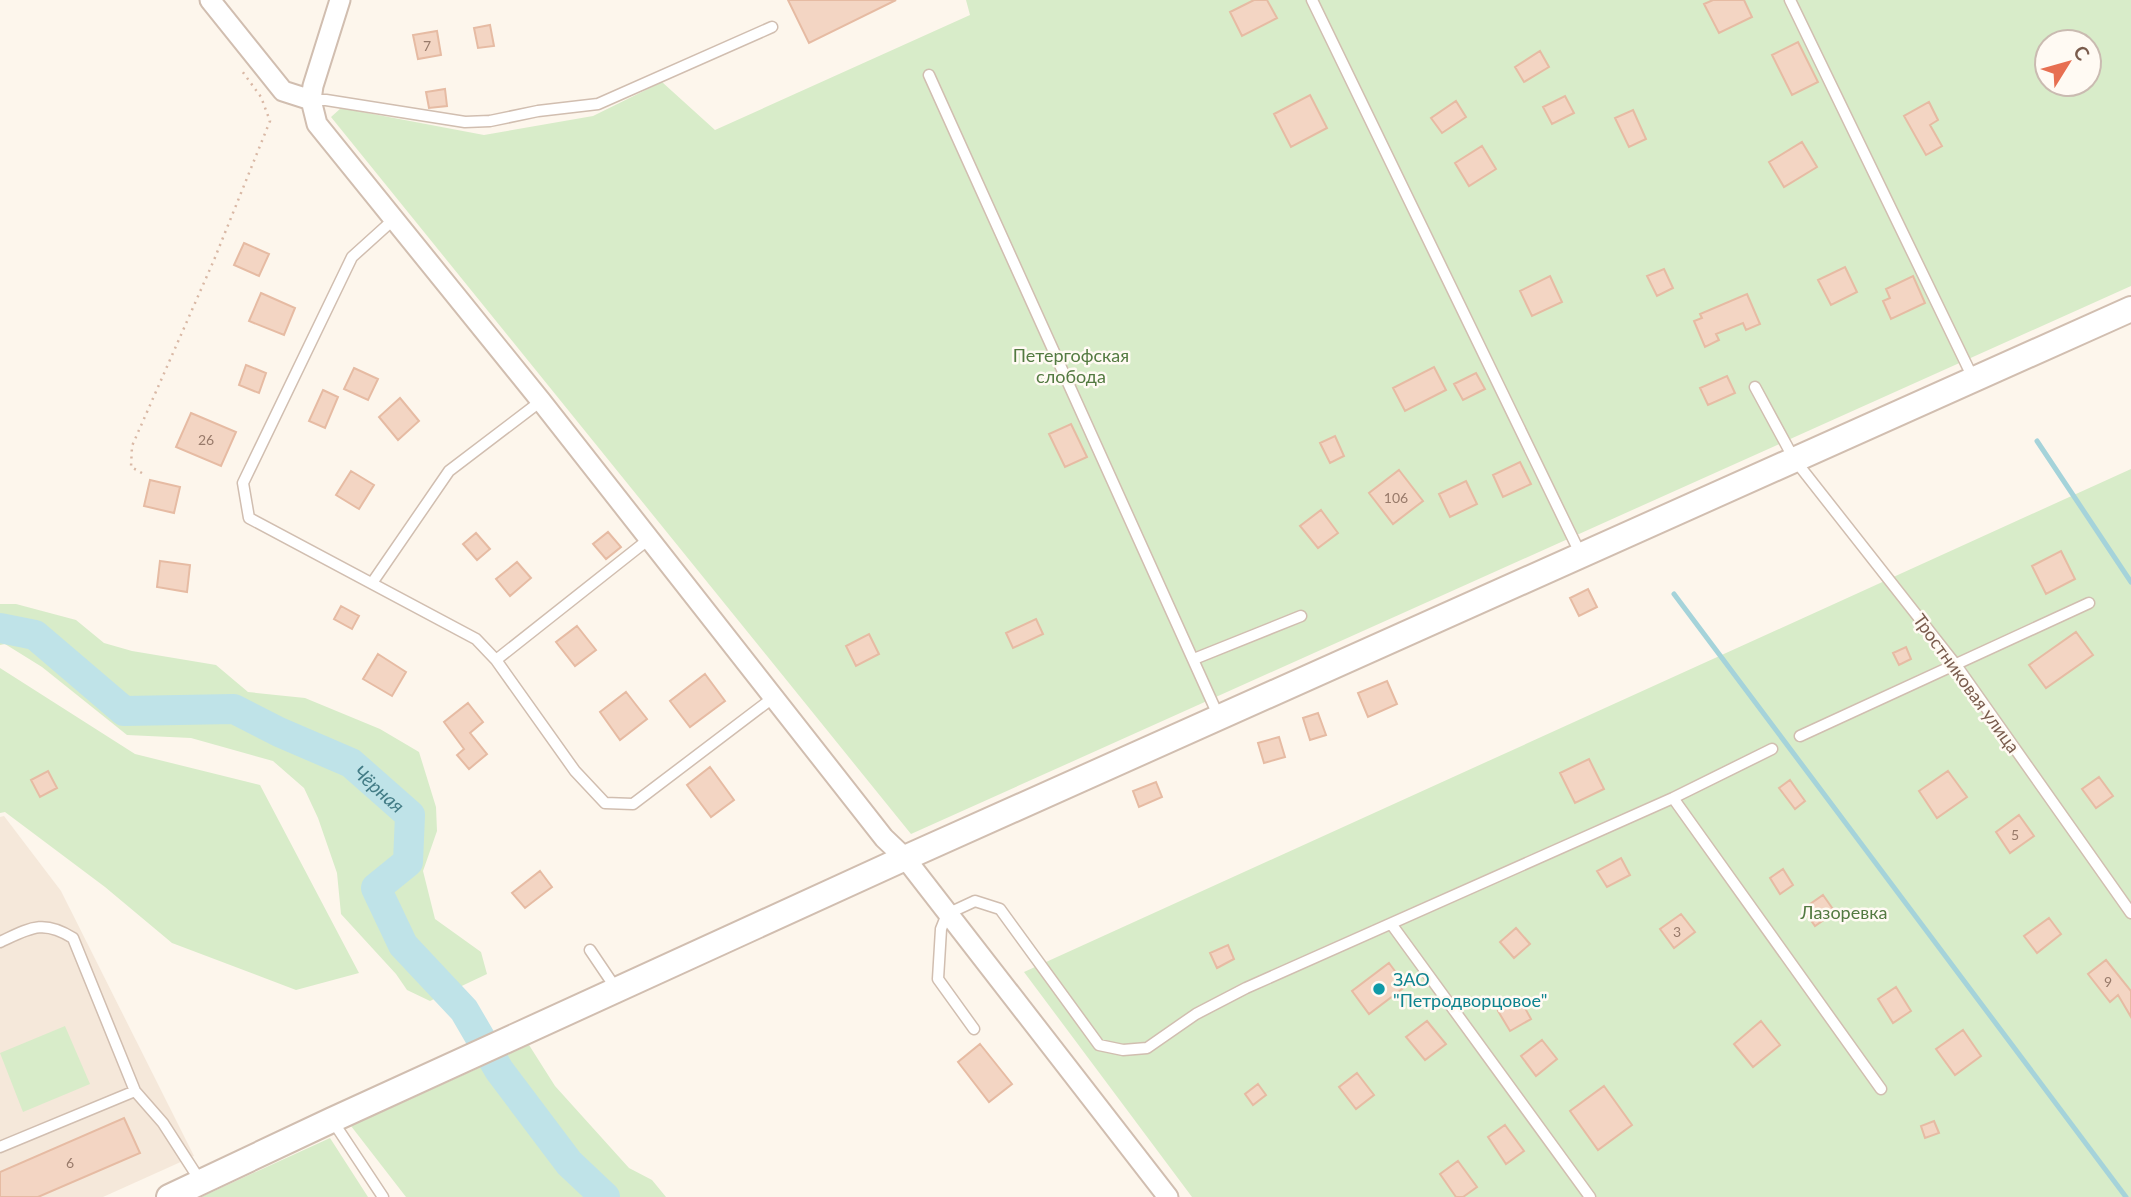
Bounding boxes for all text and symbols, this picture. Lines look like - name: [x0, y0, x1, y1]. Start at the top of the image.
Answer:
- north arrow: [2033, 28, 2103, 98]
- house number: 7: [423, 37, 431, 54]
- text: С: [2069, 41, 2095, 65]
- park label: Петергофская слобода: [1013, 344, 1129, 387]
- house number: 26: [198, 431, 214, 448]
- house number: 106: [1384, 489, 1408, 506]
- street label: Тростниковая улица: [1909, 609, 2025, 757]
- water label: Чёрная: [350, 760, 410, 817]
- house number: 5: [2011, 826, 2019, 843]
- park label: Лазоревка: [1800, 901, 1887, 923]
- house number: 3: [1673, 923, 1681, 940]
- place label: ЗАО "Петродворцовое": [1393, 968, 1547, 1011]
- house number: 9: [2104, 973, 2112, 990]
- marker: ЗАО "Петродворцовое": [1371, 981, 1387, 997]
- house number: 6: [66, 1154, 74, 1171]

